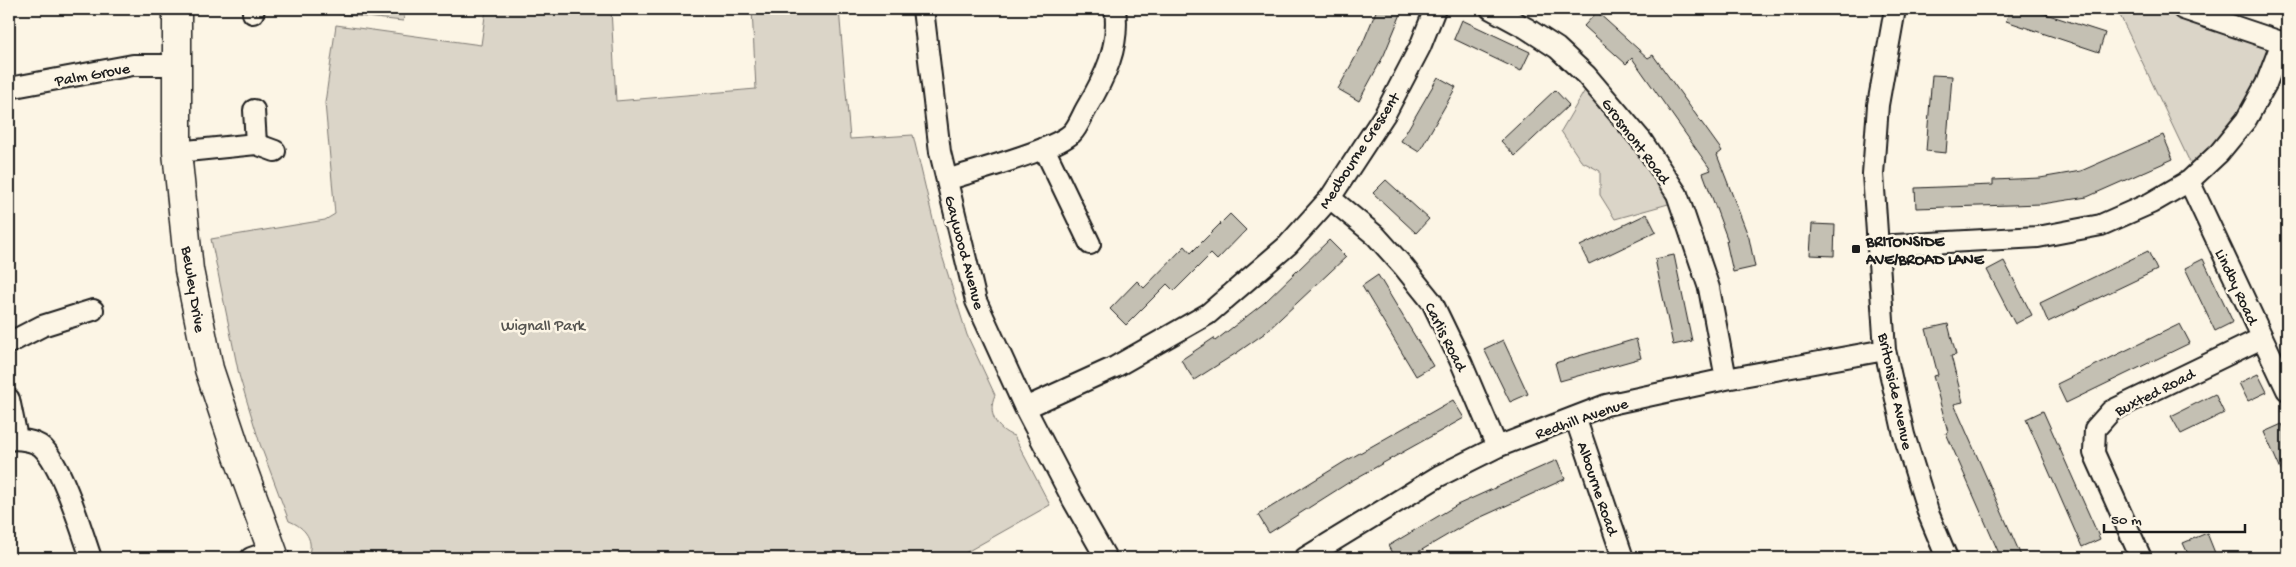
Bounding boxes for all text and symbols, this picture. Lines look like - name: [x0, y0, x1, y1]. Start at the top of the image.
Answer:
- street label: Palm Grove: [53, 60, 132, 93]
- street label: Medbourne Crescent: [1316, 89, 1406, 214]
- street label: Grosmont Road: [1596, 95, 1674, 190]
- street label: Gaywood Avenue: [938, 194, 987, 313]
- place label: BRITONSIDE AVE/BROAD LANE: [1865, 234, 1985, 271]
- marker: BRITONSIDE AVE/BROAD LANE: [1850, 243, 1862, 255]
- street label: Bewley Drive: [175, 244, 208, 335]
- street label: Lindby Road: [2209, 247, 2261, 330]
- street label: Carlis Road: [1418, 300, 1470, 377]
- park label: Wignall Park: [501, 318, 587, 337]
- street label: Britonside Avenue: [1872, 331, 1915, 452]
- street label: Buxted Road: [2112, 365, 2200, 423]
- street label: Redhill Avenue: [1533, 395, 1632, 445]
- street label: Albourne Road: [1571, 440, 1621, 540]
- scale bar: [2104, 502, 2245, 534]
- text: 50 m: [2111, 512, 2142, 530]

